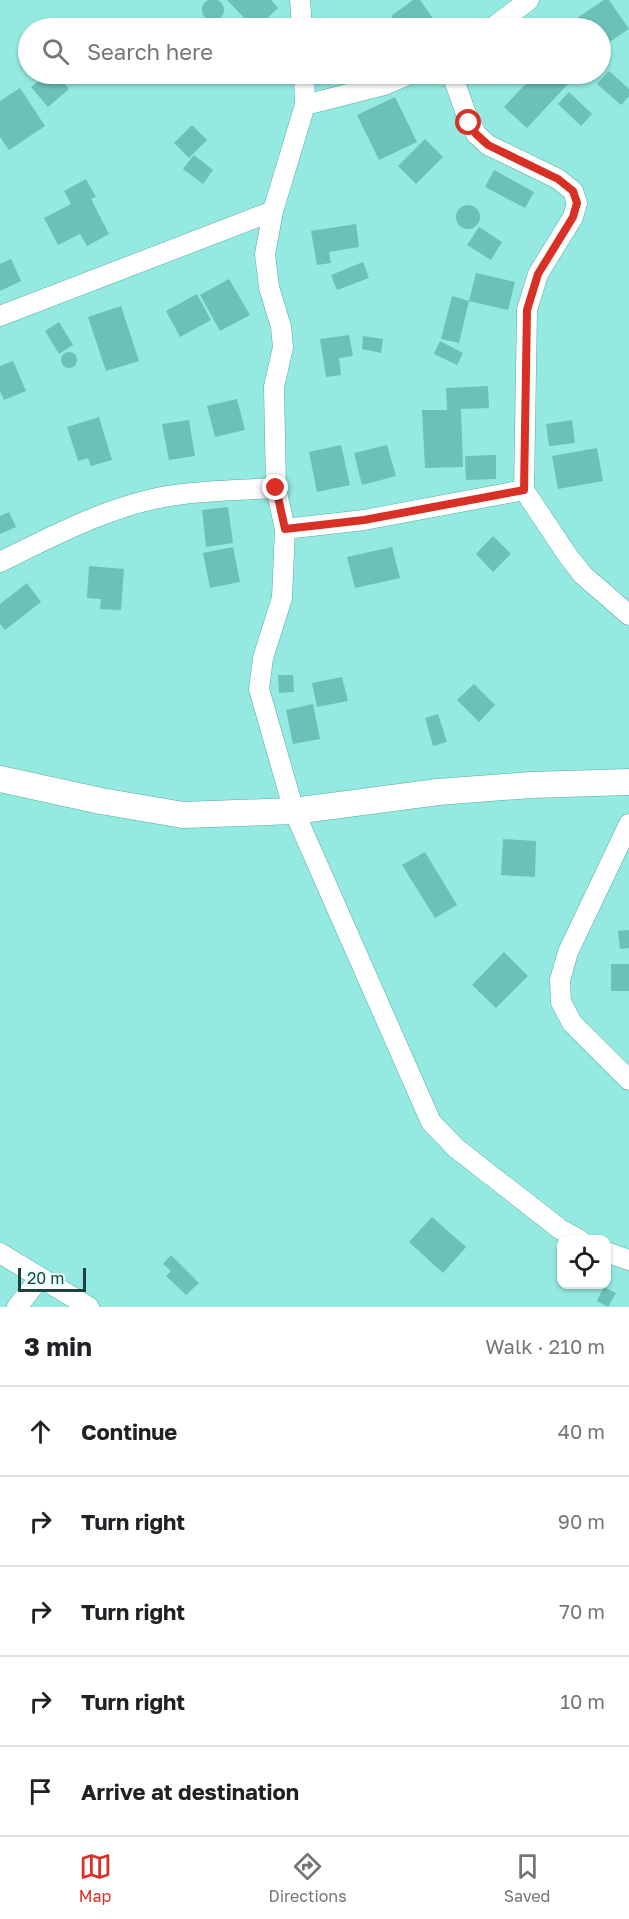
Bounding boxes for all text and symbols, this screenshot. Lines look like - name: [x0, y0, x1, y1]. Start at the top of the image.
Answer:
- search box: [18, 18, 611, 84]
- icon: search: [39, 35, 72, 68]
- text: Search here: [87, 38, 213, 65]
- route start: [455, 109, 481, 135]
- route end: [262, 474, 288, 500]
- map controls: [557, 1235, 611, 1289]
- button: locate: [557, 1235, 611, 1289]
- scale bar: [18, 1265, 86, 1292]
- text: 20 m: [27, 1268, 64, 1288]
- text: 3 min: [24, 1331, 92, 1362]
- text: Walk · 210 m: [485, 1334, 605, 1358]
- icon: ahead: [24, 1415, 57, 1448]
- text: Continue: [81, 1418, 177, 1445]
- text: 40 m: [558, 1419, 605, 1443]
- icon: right: [24, 1505, 57, 1538]
- text: Turn right: [81, 1508, 185, 1535]
- text: 90 m: [558, 1509, 605, 1533]
- icon: right: [24, 1595, 57, 1628]
- text: Turn right: [81, 1598, 185, 1625]
- text: 70 m: [559, 1599, 605, 1623]
- icon: right: [24, 1685, 57, 1718]
- text: Turn right: [81, 1688, 185, 1715]
- text: 10 m: [560, 1689, 605, 1713]
- icon: arrive: [24, 1775, 57, 1808]
- text: Arrive at destination: [81, 1778, 299, 1805]
- tab: Map: [79, 1850, 112, 1906]
- tab: Directions: [269, 1850, 347, 1906]
- tab: Saved: [504, 1850, 550, 1906]

